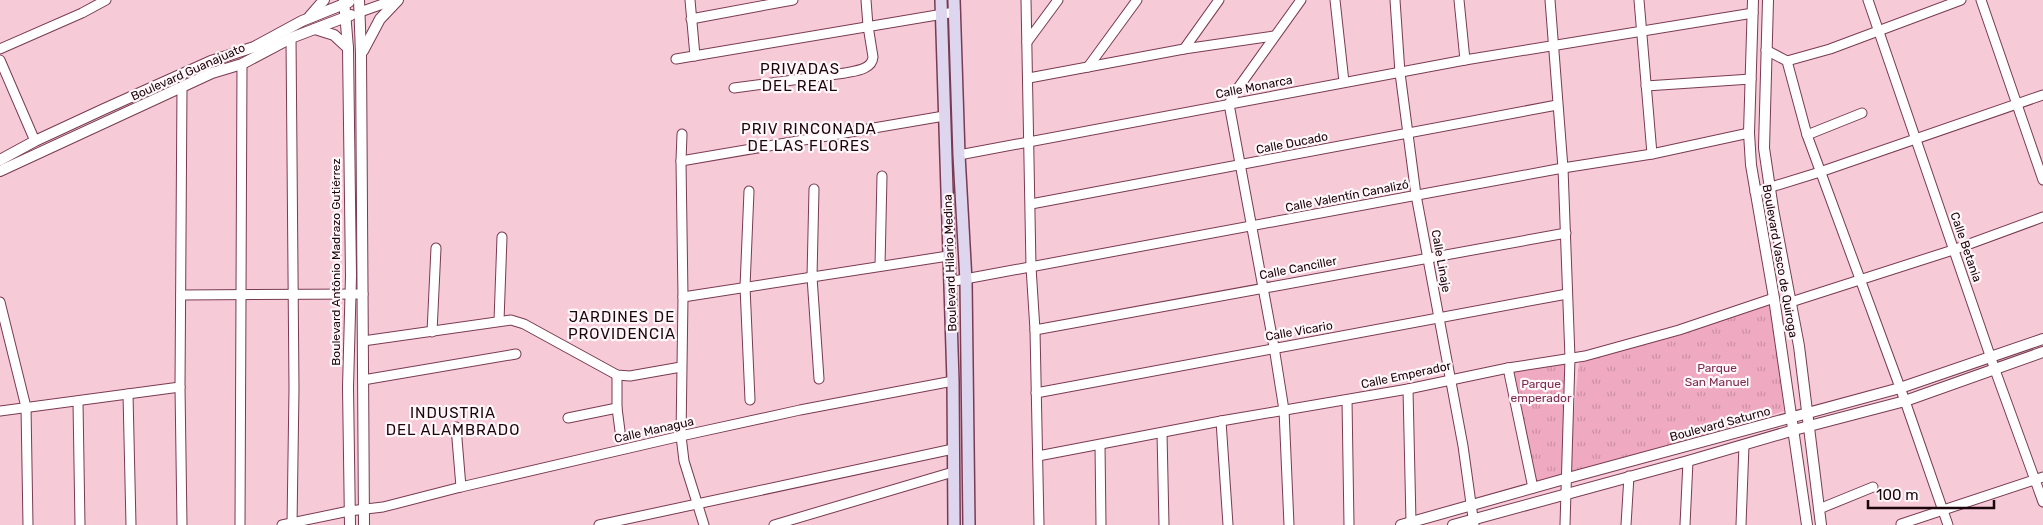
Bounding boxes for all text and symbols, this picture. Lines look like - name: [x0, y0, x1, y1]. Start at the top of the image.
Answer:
- street label: Boulevard Guanajuato: [129, 40, 247, 104]
- district label: PRIVADAS DEL REAL: [760, 60, 840, 95]
- street label: Calle Monarca: [1214, 73, 1294, 101]
- district label: PRIV RINCONADA DE LAS FLORES: [741, 120, 877, 155]
- street label: Calle Ducado: [1255, 129, 1329, 157]
- street label: Boulevard Antônio Madrazo Gutiérrez: [329, 158, 343, 366]
- street label: Calle Valentín Canalizó: [1284, 177, 1410, 215]
- street label: Boulevard Vasco de Quiroga: [1760, 183, 1800, 339]
- street label: Boulevard Hilario Medina: [941, 194, 959, 332]
- street label: Calle Betania: [1948, 210, 1984, 284]
- street label: Calle Linaje: [1429, 228, 1453, 294]
- street label: Calle Canciller: [1258, 254, 1338, 282]
- district label: JARDINES DE PROVIDENCIA: [568, 308, 676, 343]
- street label: Calle Vicario: [1264, 318, 1334, 344]
- street label: Calle Emperador: [1360, 359, 1453, 391]
- park label: Parque San Manuel: [1685, 361, 1749, 389]
- park label: Parque emperador: [1511, 377, 1572, 405]
- district label: INDUSTRIA DEL ALAMBRADO: [386, 404, 520, 439]
- street label: Boulevard Saturno: [1668, 404, 1772, 444]
- street label: Calle Managua: [613, 414, 695, 446]
- scale bar: [1868, 478, 1994, 510]
- text: 100 m: [1876, 486, 1918, 504]

